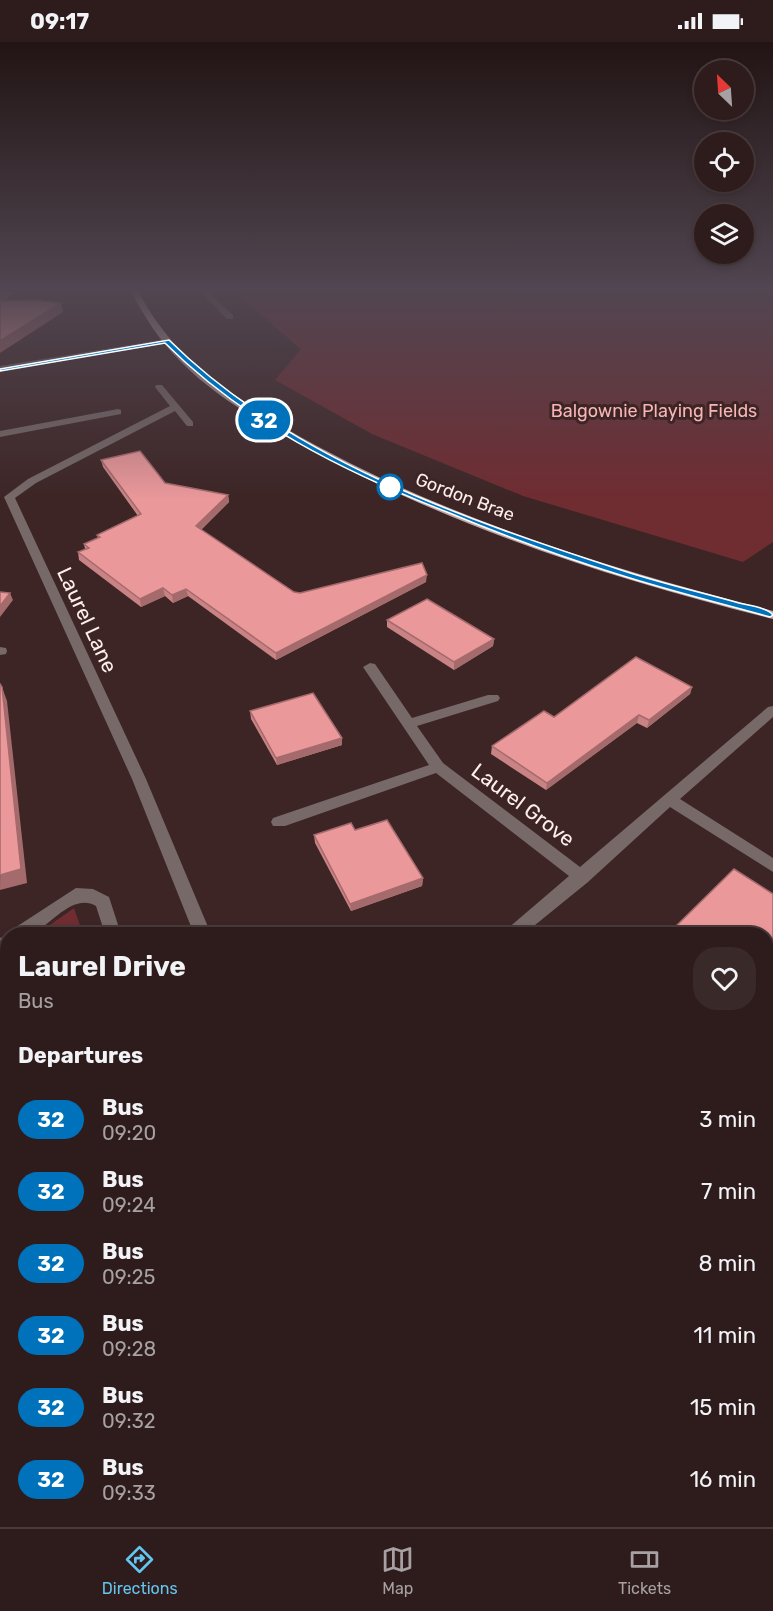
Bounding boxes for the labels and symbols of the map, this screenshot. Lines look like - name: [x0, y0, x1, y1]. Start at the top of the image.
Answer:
- north arrow: [694, 60, 754, 120]
- line badge: 32: [237, 400, 291, 440]
- park label: Balgownie Playing Fields: [551, 400, 757, 422]
- street label: Gordon Brae: [412, 468, 518, 526]
- unlabelled marker: [377, 474, 403, 500]
- street label: Laurel Lane: [52, 563, 123, 677]
- street label: Laurel Grove: [467, 758, 580, 851]

